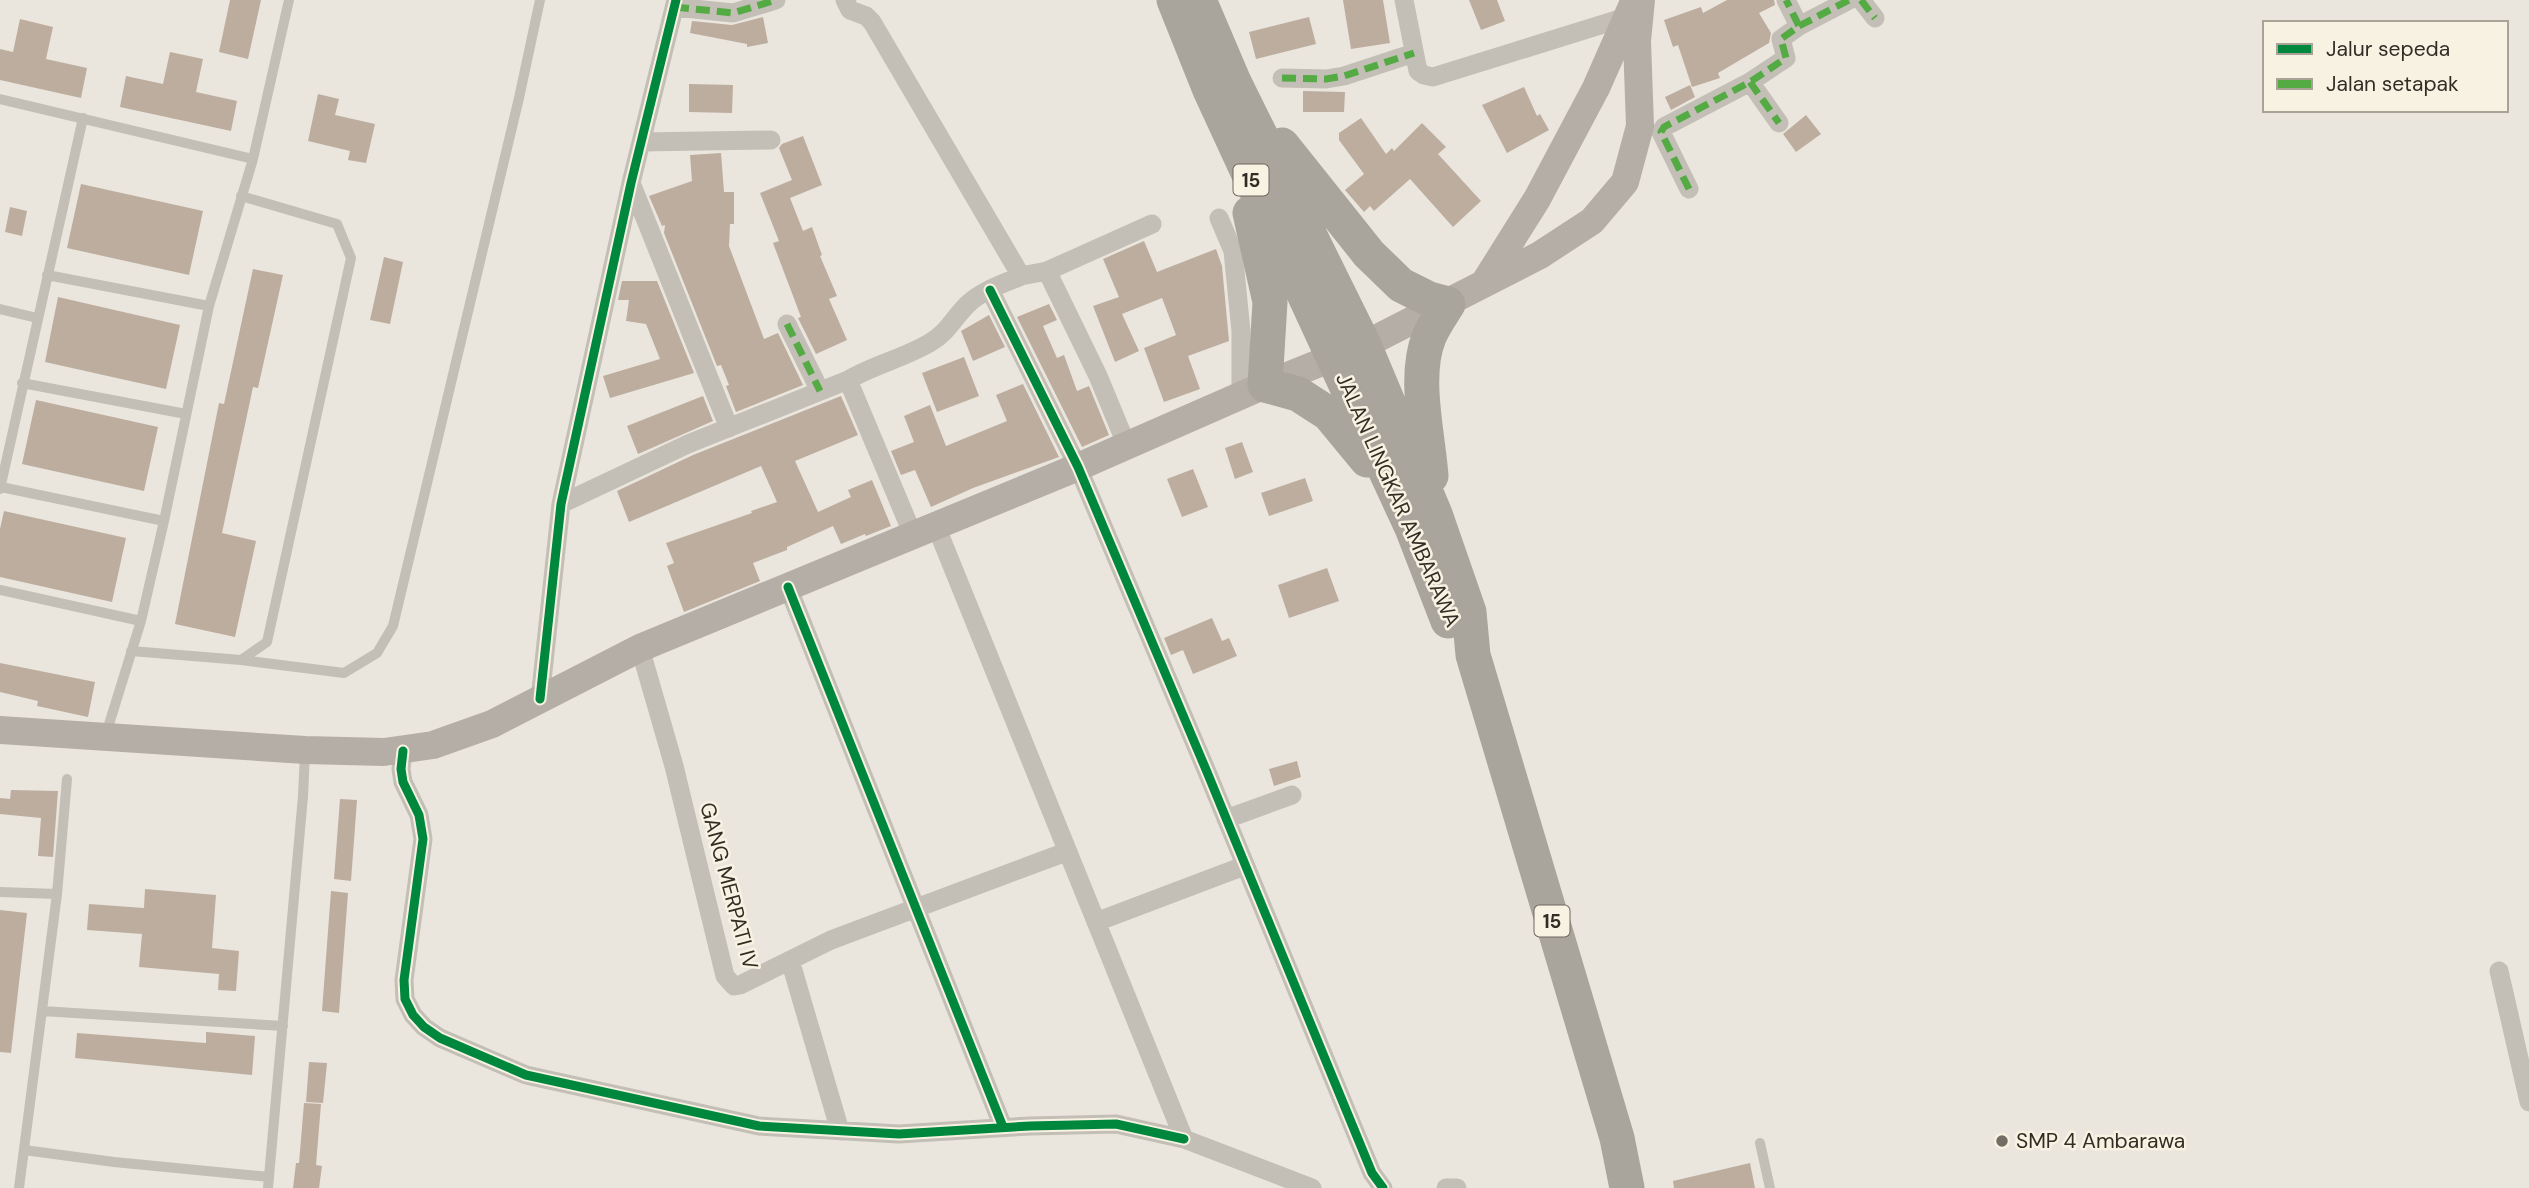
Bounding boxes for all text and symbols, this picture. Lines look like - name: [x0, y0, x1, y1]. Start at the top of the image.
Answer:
- legend: [2263, 21, 2508, 112]
- text: Jalur sepeda: [2326, 35, 2450, 63]
- text: Jalan setapak: [2326, 70, 2459, 98]
- road number: 15: [1234, 164, 1268, 196]
- street label: JALAN LINGKAR AMBARAWA: [1329, 369, 1467, 632]
- street label: GANG MERPATI IV: [693, 799, 765, 973]
- road number: 15: [1534, 906, 1570, 937]
- place label: SMP 4 Ambarawa: [2016, 1127, 2185, 1155]
- marker: SMP 4 Ambarawa: [1994, 1133, 2010, 1149]

